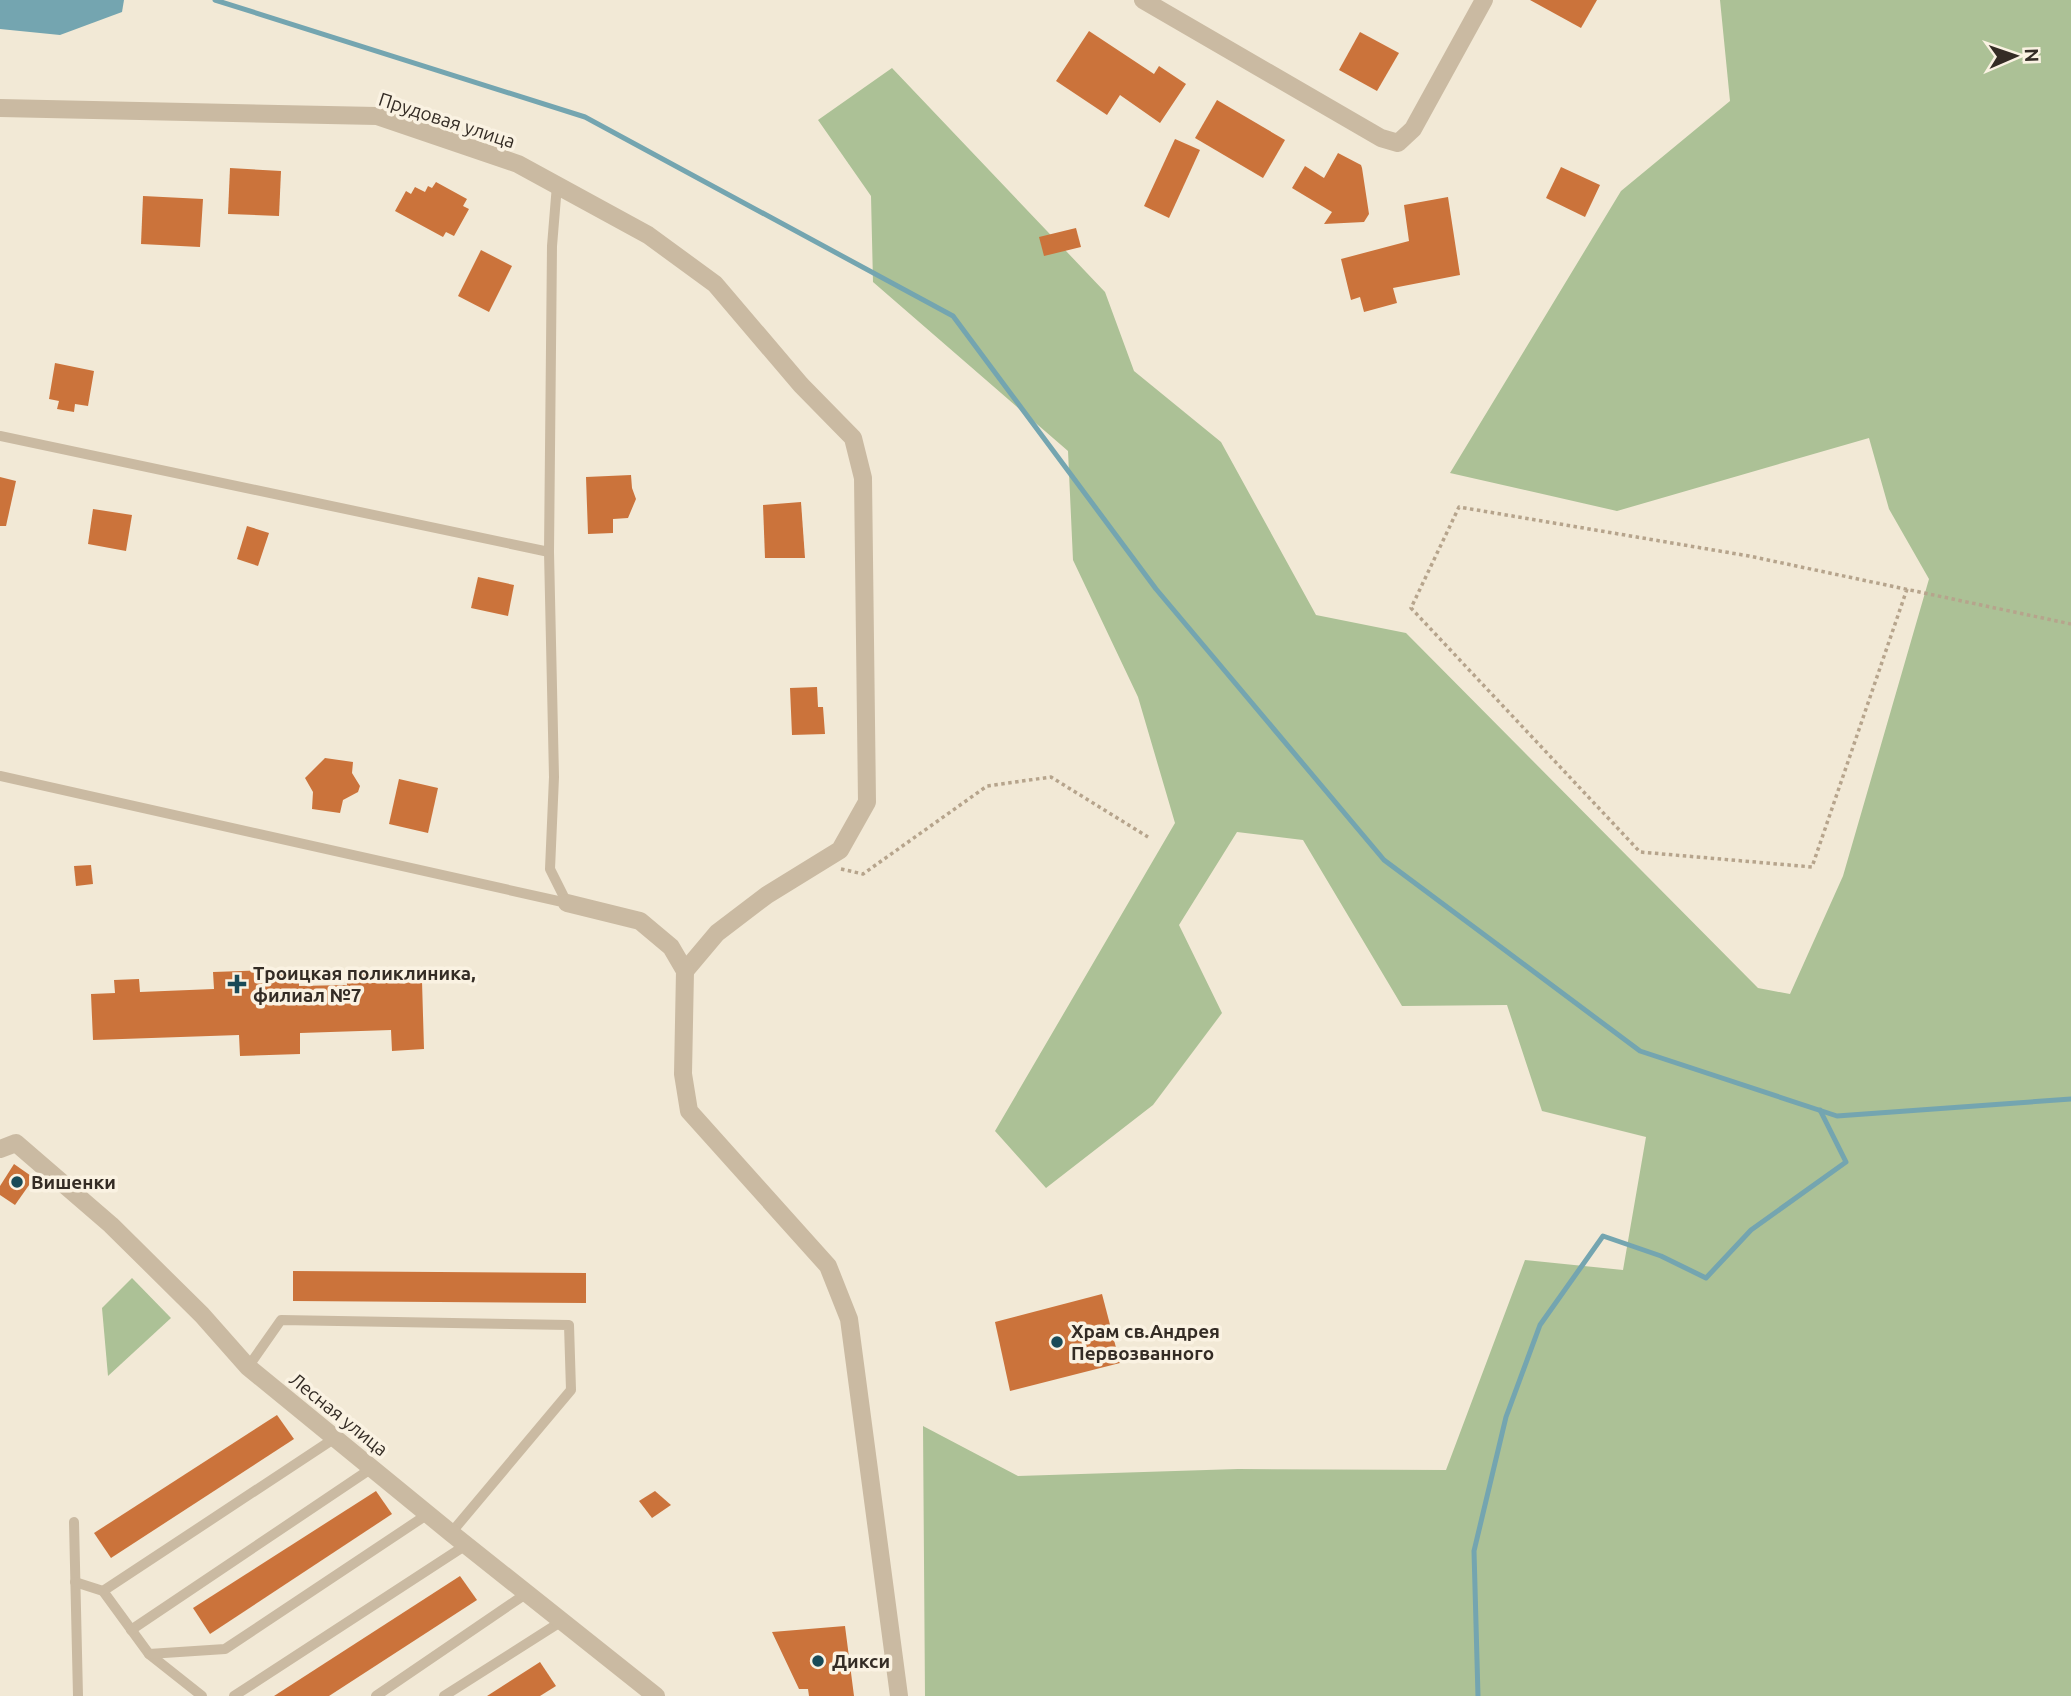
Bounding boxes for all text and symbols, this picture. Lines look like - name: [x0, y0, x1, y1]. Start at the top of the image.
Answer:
- north arrow: [1980, 21, 2050, 91]
- text: N: [2021, 48, 2043, 63]
- street label: Прудовая улица: [376, 88, 518, 152]
- place label: Троицкая поликлиника, филиал №7: [253, 962, 476, 1006]
- marker: Троицкая поликлиника, филиал №7: [227, 974, 247, 994]
- place label: Вишенки: [31, 1171, 116, 1193]
- marker: Вишенки: [9, 1174, 25, 1190]
- place label: Храм св.Андрея Первозванного: [1071, 1320, 1220, 1364]
- marker: Храм св.Андрея Первозванного: [1049, 1334, 1065, 1350]
- street label: Лесная улица: [285, 1368, 393, 1460]
- place label: Дикси: [832, 1650, 890, 1672]
- marker: Дикси: [810, 1653, 826, 1669]

